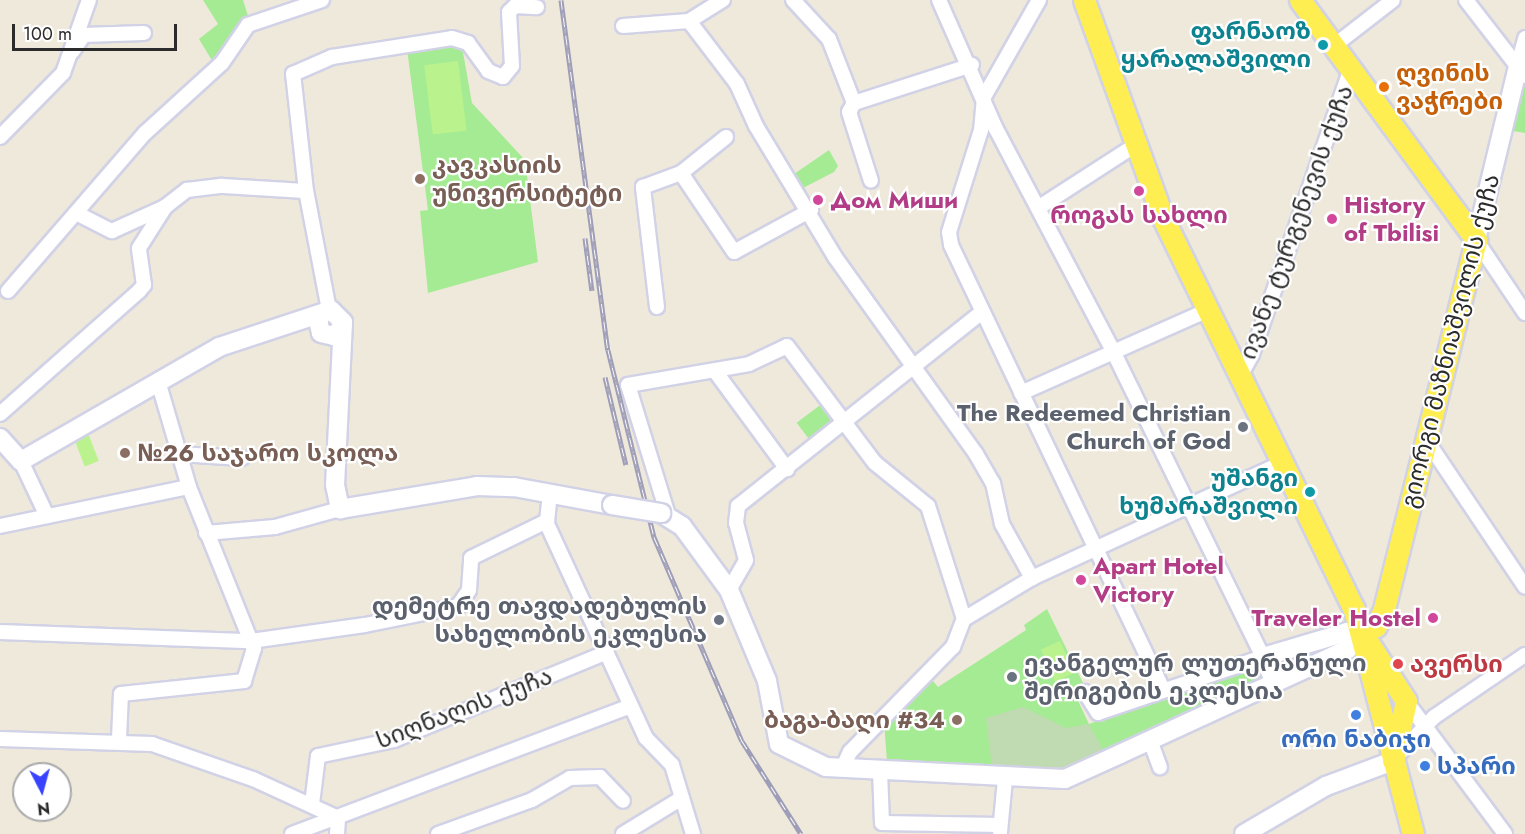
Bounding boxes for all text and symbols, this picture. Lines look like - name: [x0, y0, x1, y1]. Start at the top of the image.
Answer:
- scale bar: [15, 12, 180, 50]
- place label: ფარნაოზ ყარალაშვილი: [1121, 17, 1311, 73]
- text: 100 m: [23, 21, 72, 47]
- marker: ფარნაოზ ყარალაშვილი: [1316, 38, 1330, 52]
- place label: ღვინის ვაჭრები: [1396, 59, 1503, 115]
- marker: ღვინის ვაჭრები: [1377, 80, 1391, 94]
- street label: ივანე ტურგენევის ქუჩა: [1233, 81, 1359, 363]
- place label: კავკასიის უნივერსიტეტი: [432, 151, 622, 207]
- street label: გიორგი მაზნიაშვილის ქუჩა: [1394, 171, 1506, 511]
- marker: კავკასიის უნივერსიტეტი: [413, 172, 427, 186]
- marker: როგას სახლი: [1132, 184, 1146, 198]
- place label: Дом Миши: [830, 186, 958, 214]
- place label: History of Tbilisi: [1344, 191, 1439, 247]
- marker: Дом Миши: [811, 193, 825, 207]
- place label: როგას სახლი: [1050, 201, 1228, 229]
- marker: History of Tbilisi: [1325, 212, 1339, 226]
- place label: The Redeemed Christian Church of God: [957, 399, 1231, 455]
- marker: The Redeemed Christian Church of God: [1236, 420, 1250, 434]
- place label: №26 საჯარო სკოლა: [137, 439, 398, 467]
- marker: №26 საჯარო სკოლა: [118, 446, 132, 460]
- place label: უშანგი ხუმარაშვილი: [1119, 464, 1298, 520]
- marker: უშანგი ხუმარაშვილი: [1303, 485, 1317, 499]
- place label: Apart Hotel Victory: [1093, 552, 1224, 608]
- marker: Apart Hotel Victory: [1074, 573, 1088, 587]
- place label: დემეტრე თავდადებულის სახელობის ეკლესია: [372, 592, 707, 648]
- place label: Traveler Hostel: [1252, 604, 1421, 632]
- marker: Traveler Hostel: [1426, 611, 1440, 625]
- marker: დემეტრე თავდადებულის სახელობის ეკლესია: [712, 613, 726, 627]
- place label: ევანგელურ ლუთერანული შერიგების ეკლესია: [1024, 649, 1366, 705]
- place label: ავერსი: [1410, 650, 1503, 678]
- marker: ავერსი: [1391, 657, 1405, 671]
- street label: სიღნაღის ქუჩა: [372, 661, 556, 755]
- marker: ევანგელურ ლუთერანული შერიგების ეკლესია: [1005, 670, 1019, 684]
- place label: ბაგა-ბაღი #34: [764, 706, 945, 734]
- marker: ორი ნაბიჯი: [1349, 708, 1363, 722]
- marker: ბაგა-ბაღი #34: [950, 713, 964, 727]
- place label: ორი ნაბიჯი: [1281, 725, 1431, 753]
- place label: სპარი: [1437, 752, 1516, 780]
- marker: სპარი: [1418, 759, 1432, 773]
- north arrow: [12, 762, 72, 822]
- text: N: [36, 796, 51, 821]

